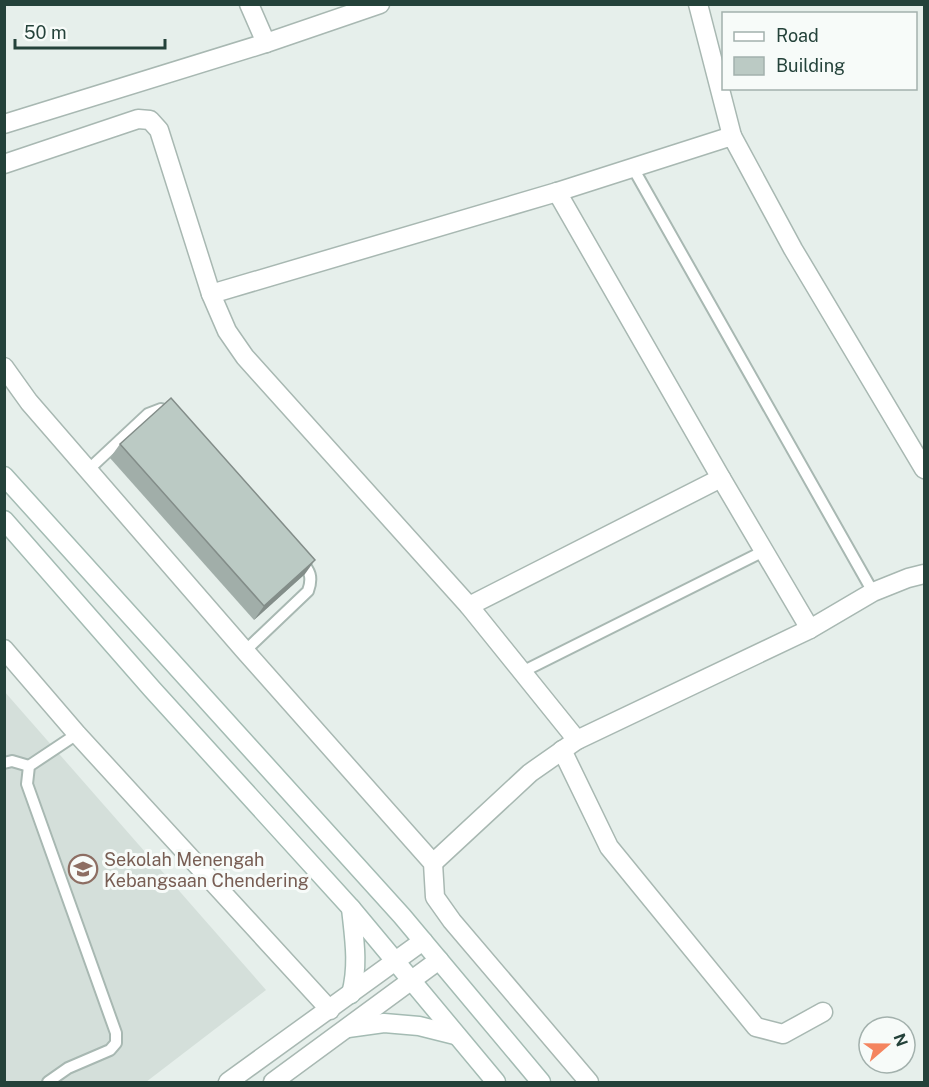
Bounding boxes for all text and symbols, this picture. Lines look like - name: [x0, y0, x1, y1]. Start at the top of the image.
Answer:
- scale bar: [15, 12, 165, 50]
- legend: [722, 12, 917, 90]
- text: 50 m: [24, 22, 67, 43]
- text: Road: [776, 25, 819, 46]
- text: Building: [776, 55, 845, 76]
- place label: Sekolah Menengah Kebangsaan Chendering: [104, 849, 309, 891]
- school or university icon: Sekolah Menengah Kebangsaan Chendering: [67, 853, 99, 885]
- north arrow: [857, 1015, 917, 1075]
- text: N: [890, 1031, 912, 1049]

